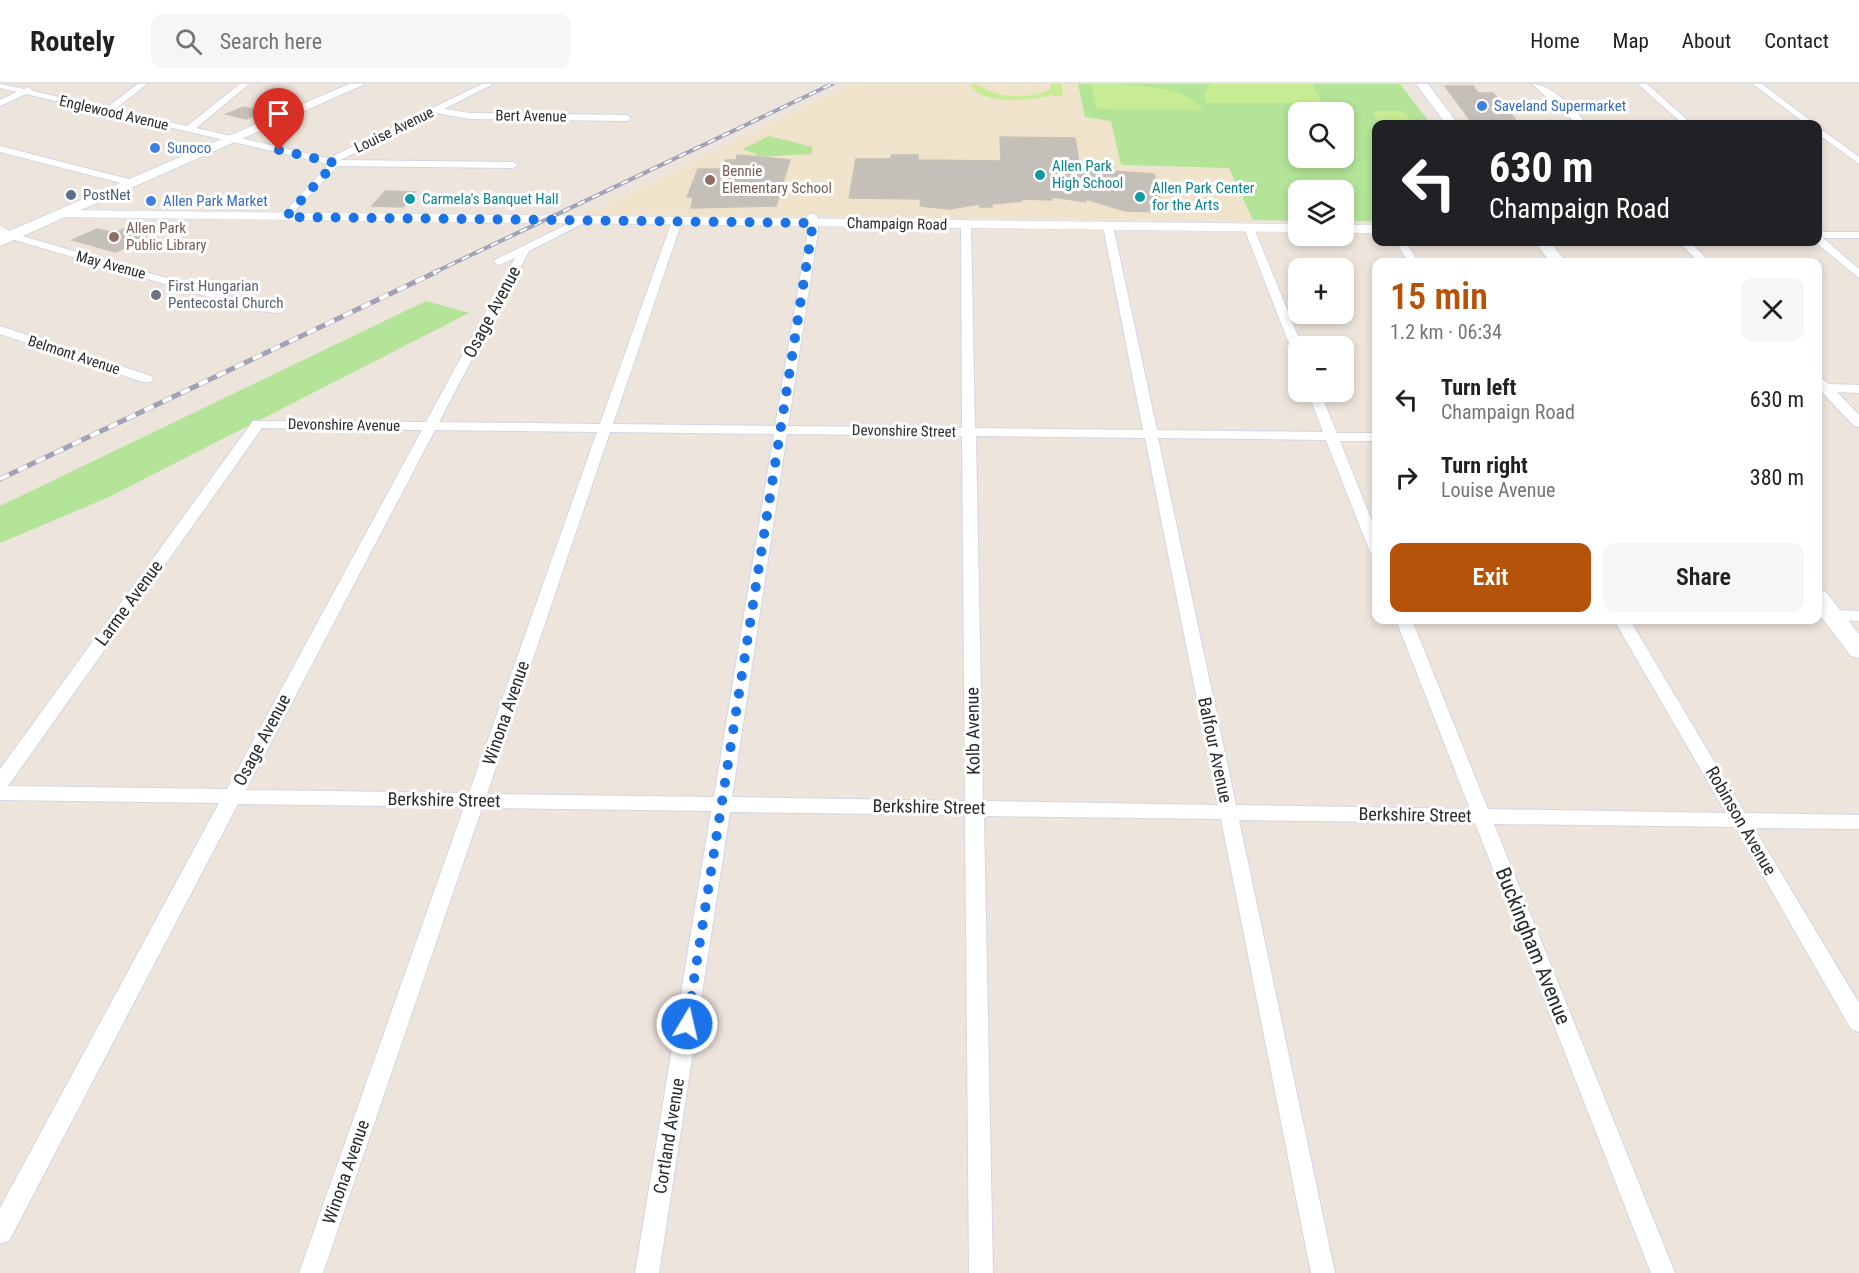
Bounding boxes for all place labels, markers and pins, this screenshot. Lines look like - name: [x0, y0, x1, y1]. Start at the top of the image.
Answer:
- pin: [253, 88, 304, 150]
- place label: Saveland Supermarket: [1494, 97, 1626, 115]
- marker: Saveland Supermarket: [1475, 99, 1489, 113]
- place label: Sunoco: [167, 139, 211, 157]
- marker: Sunoco: [148, 141, 162, 155]
- place label: Allen Park High School: [1052, 157, 1123, 192]
- place label: Bennie Elementary School: [722, 162, 832, 197]
- marker: Allen Park High School: [1033, 168, 1047, 182]
- marker: Bennie Elementary School: [703, 173, 717, 187]
- place label: Allen Park Center for the Arts: [1152, 179, 1255, 214]
- place label: PostNet: [83, 186, 131, 204]
- marker: PostNet: [64, 188, 78, 202]
- place label: Carmela's Banquet Hall: [422, 190, 559, 208]
- marker: Allen Park Center for the Arts: [1133, 190, 1147, 204]
- place label: Allen Park Market: [163, 192, 268, 210]
- marker: Carmela's Banquet Hall: [403, 192, 417, 206]
- marker: Allen Park Market: [144, 194, 158, 208]
- place label: Allen Park Public Library: [126, 219, 207, 254]
- marker: Allen Park Public Library: [107, 230, 121, 244]
- place label: First Hungarian Pentecostal Church: [168, 277, 283, 312]
- marker: First Hungarian Pentecostal Church: [149, 288, 163, 302]

